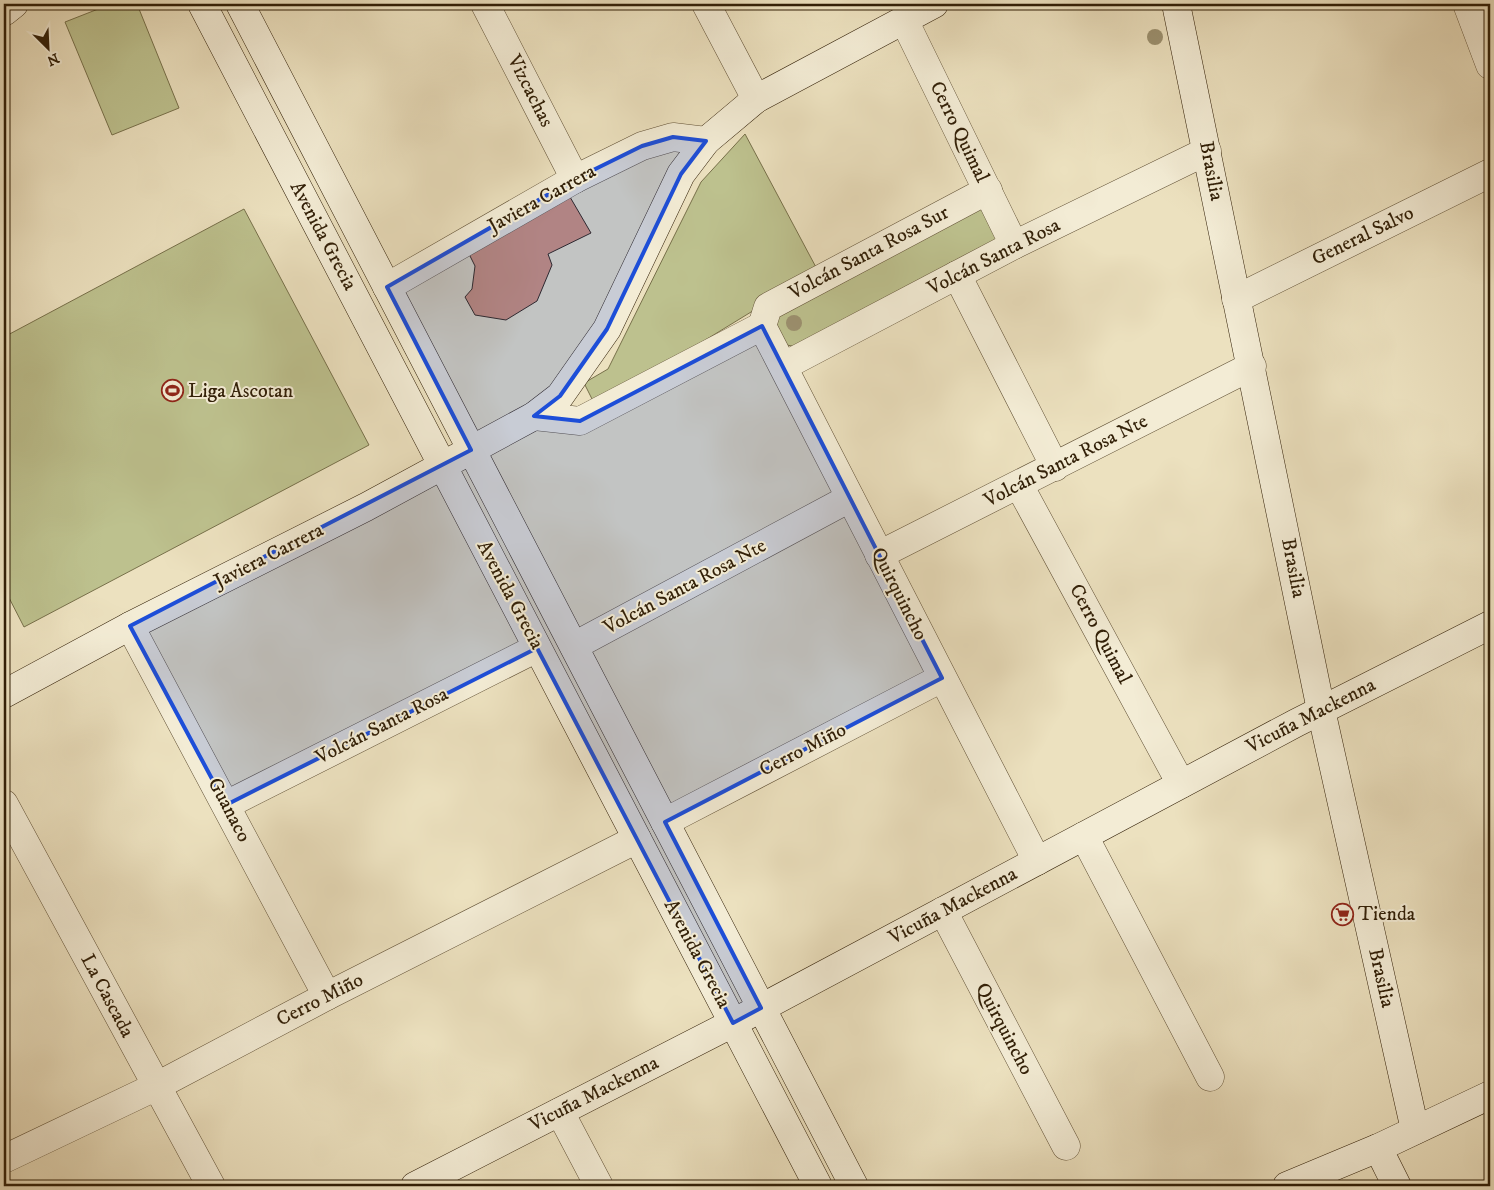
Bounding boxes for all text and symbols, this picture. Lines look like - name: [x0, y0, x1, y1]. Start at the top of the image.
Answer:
- north arrow: [22, 22, 72, 72]
- text: N: [44, 48, 62, 70]
- street label: Vizcachas: [501, 50, 559, 132]
- street label: Cerro Quimal: [924, 77, 994, 187]
- street label: Brasilia: [1193, 139, 1229, 203]
- street label: Javiera Carrera: [482, 159, 601, 240]
- street label: Avenida Grecia: [284, 177, 362, 295]
- street label: Volcán Santa Rosa Sur: [784, 200, 954, 306]
- street label: General Salvo: [1308, 201, 1418, 271]
- street label: Volcán Santa Rosa: [923, 213, 1065, 302]
- sports icon: Liga Ascotan: [160, 379, 184, 403]
- place label: Liga Ascotan: [188, 379, 294, 404]
- street label: Volcán Santa Rosa Nte: [979, 409, 1152, 514]
- street label: Javiera Carrera: [208, 518, 328, 595]
- street label: Volcán Santa Rosa Nte: [599, 534, 771, 641]
- street label: Avenida Grecia: [471, 536, 549, 654]
- street label: Brasilia: [1275, 536, 1311, 600]
- street label: Quirquincho: [865, 543, 933, 645]
- street label: Cerro Quimal: [1063, 580, 1137, 688]
- street label: Vicuña Mackenna: [1241, 672, 1380, 760]
- street label: Volcán Santa Rosa: [311, 682, 453, 771]
- street label: Cerro Miño: [755, 718, 851, 782]
- street label: Guanaco: [202, 773, 256, 847]
- street label: Vicuña Mackenna: [884, 861, 1022, 951]
- street label: Avenida Grecia: [658, 895, 736, 1013]
- supermarket icon: Tienda: [1330, 902, 1354, 926]
- place label: Tienda: [1358, 902, 1416, 927]
- street label: Brasilia: [1362, 946, 1400, 1011]
- street label: La Cascada: [75, 950, 140, 1043]
- street label: Cerro Miño: [272, 968, 368, 1032]
- street label: Quirquincho: [969, 979, 1039, 1079]
- street label: Vicuña Mackenna: [524, 1050, 663, 1138]

